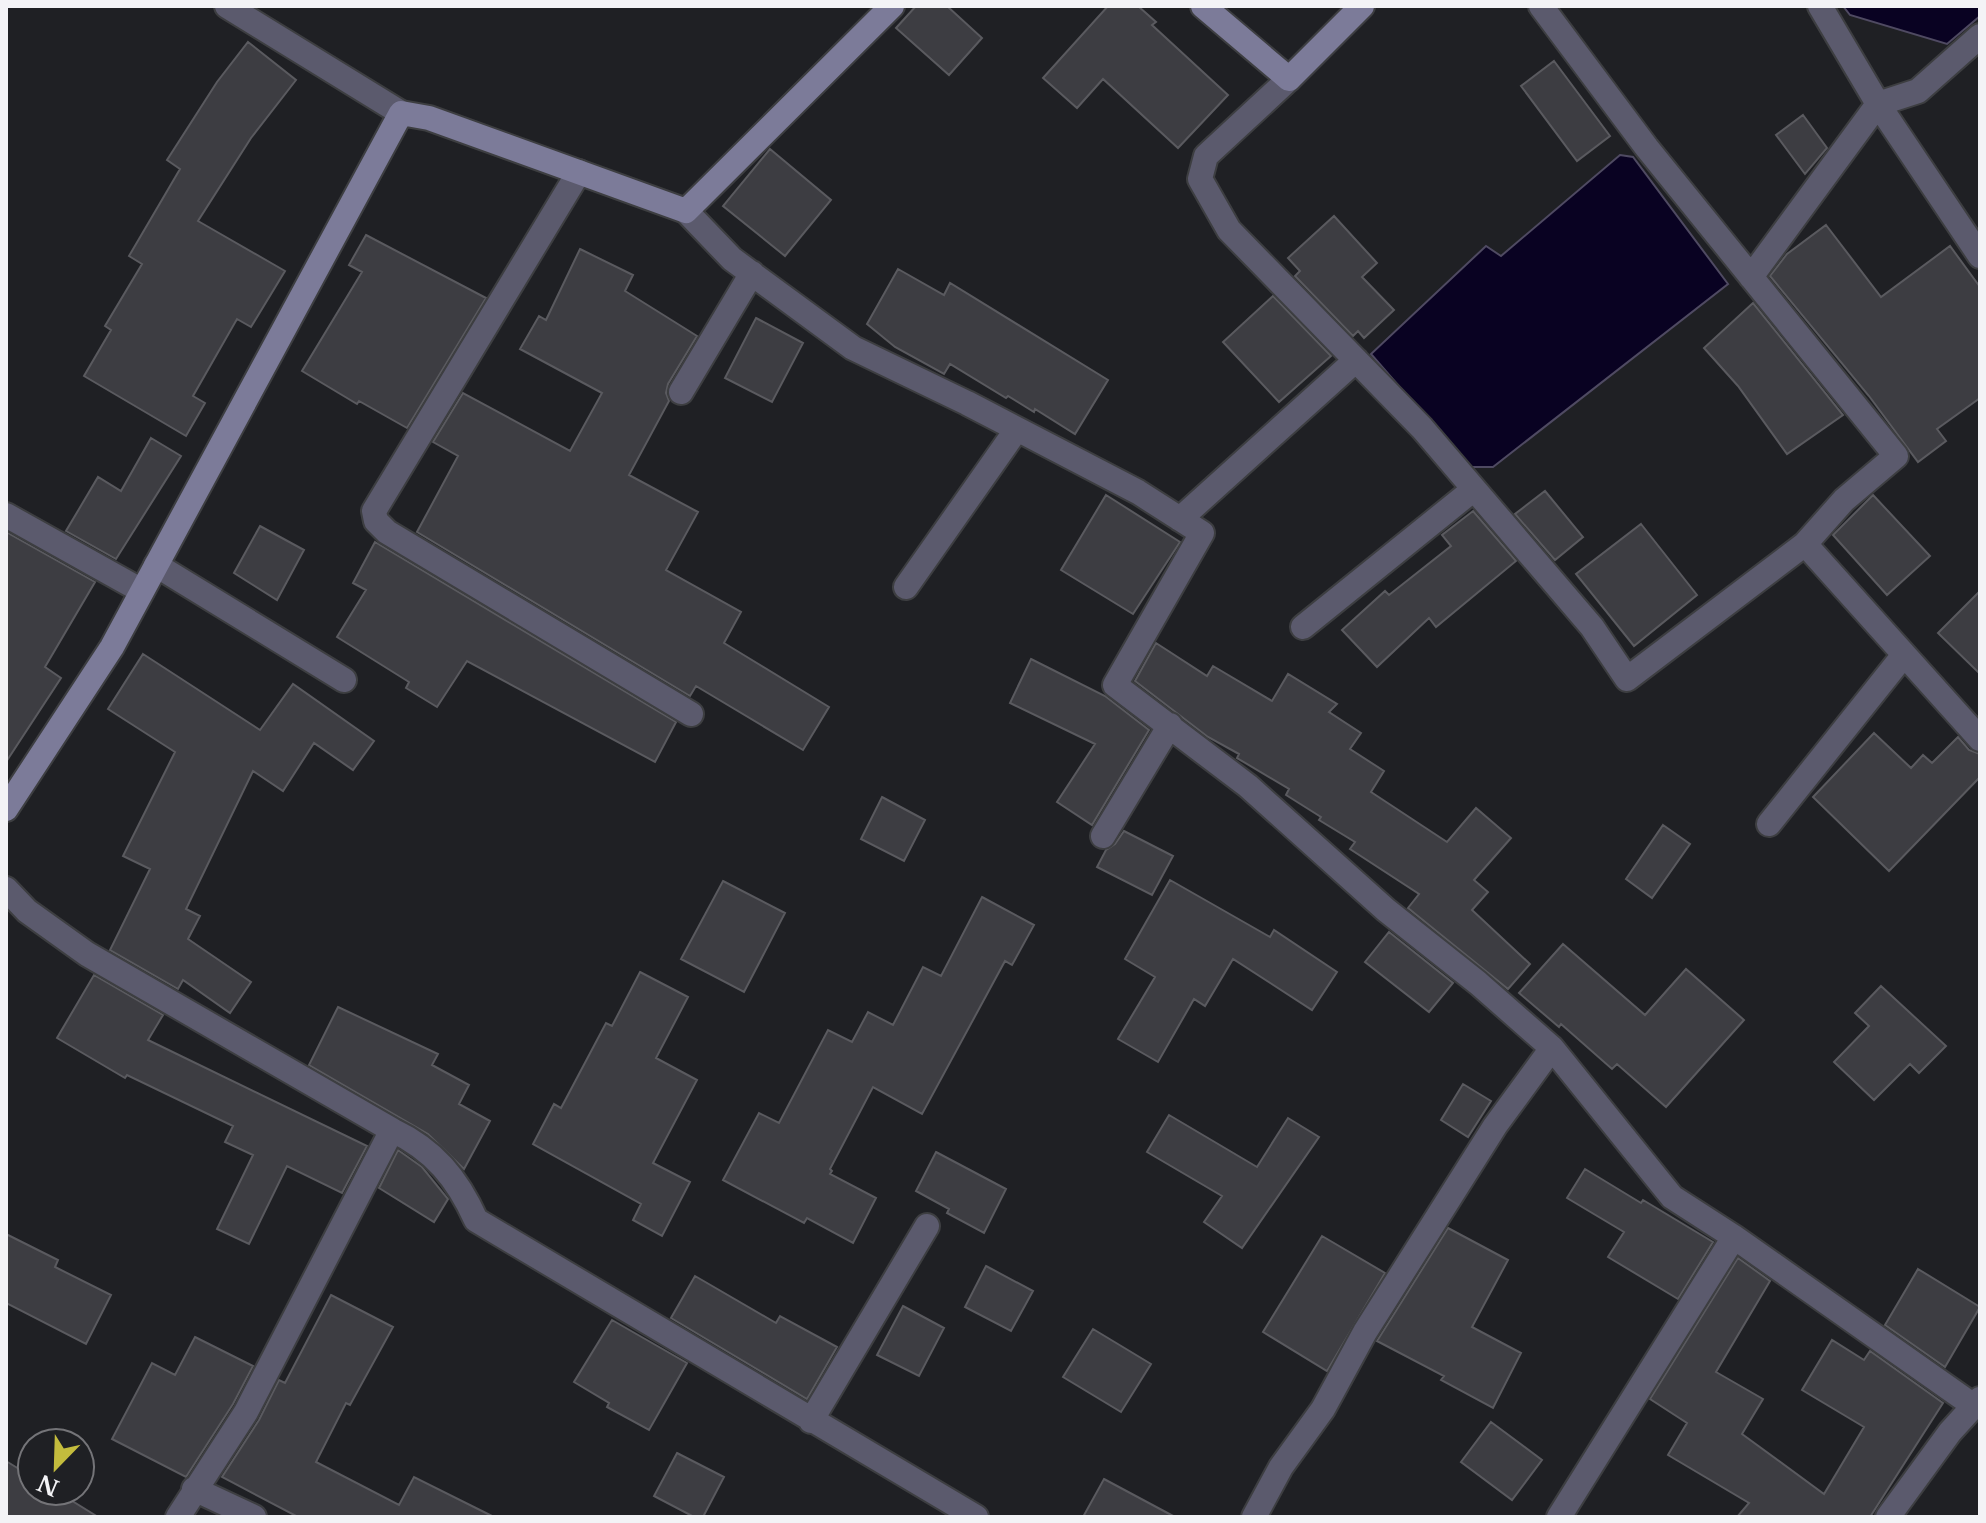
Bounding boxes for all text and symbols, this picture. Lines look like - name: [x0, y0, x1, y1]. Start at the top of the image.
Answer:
- north arrow: [16, 1427, 96, 1507]
- text: N: [33, 1468, 63, 1501]

